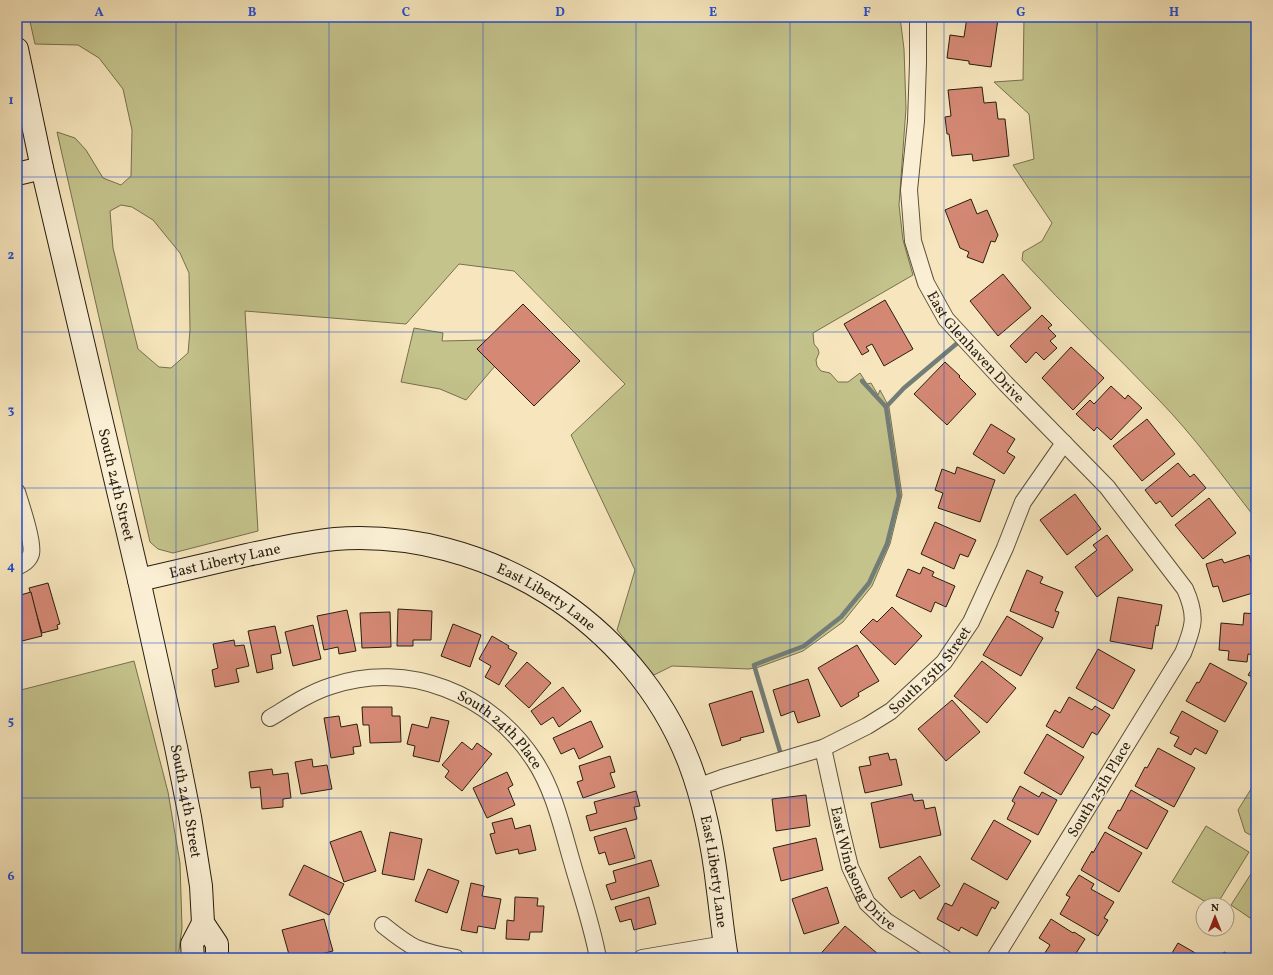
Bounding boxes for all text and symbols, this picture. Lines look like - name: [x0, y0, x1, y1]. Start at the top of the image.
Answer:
- text: A: [94, 4, 104, 22]
- text: B: [248, 4, 257, 22]
- text: C: [402, 4, 410, 22]
- text: D: [555, 4, 565, 22]
- text: E: [709, 4, 717, 22]
- text: F: [863, 4, 871, 22]
- text: G: [1016, 4, 1026, 22]
- text: H: [1169, 4, 1179, 22]
- text: 1: [8, 92, 14, 110]
- text: 2: [8, 247, 15, 265]
- street label: East Glenhaven Drive: [921, 288, 1029, 409]
- text: 3: [8, 402, 15, 420]
- street label: South 24th Street: [92, 427, 139, 544]
- street label: East Liberty Lane: [167, 539, 283, 585]
- text: 4: [7, 558, 15, 576]
- street label: East Liberty Lane: [493, 559, 600, 637]
- street label: South 25th Street: [885, 623, 977, 720]
- street label: South 24th Place: [453, 686, 546, 774]
- text: 5: [8, 713, 14, 731]
- street label: South 25th Place: [1063, 738, 1137, 842]
- street label: South 24th Street: [164, 743, 205, 860]
- street label: East Windsong Drive: [824, 805, 899, 936]
- street label: East Liberty Lane: [694, 813, 731, 929]
- text: 6: [7, 868, 15, 886]
- north arrow: [1195, 897, 1235, 937]
- text: N: [1211, 901, 1219, 916]

